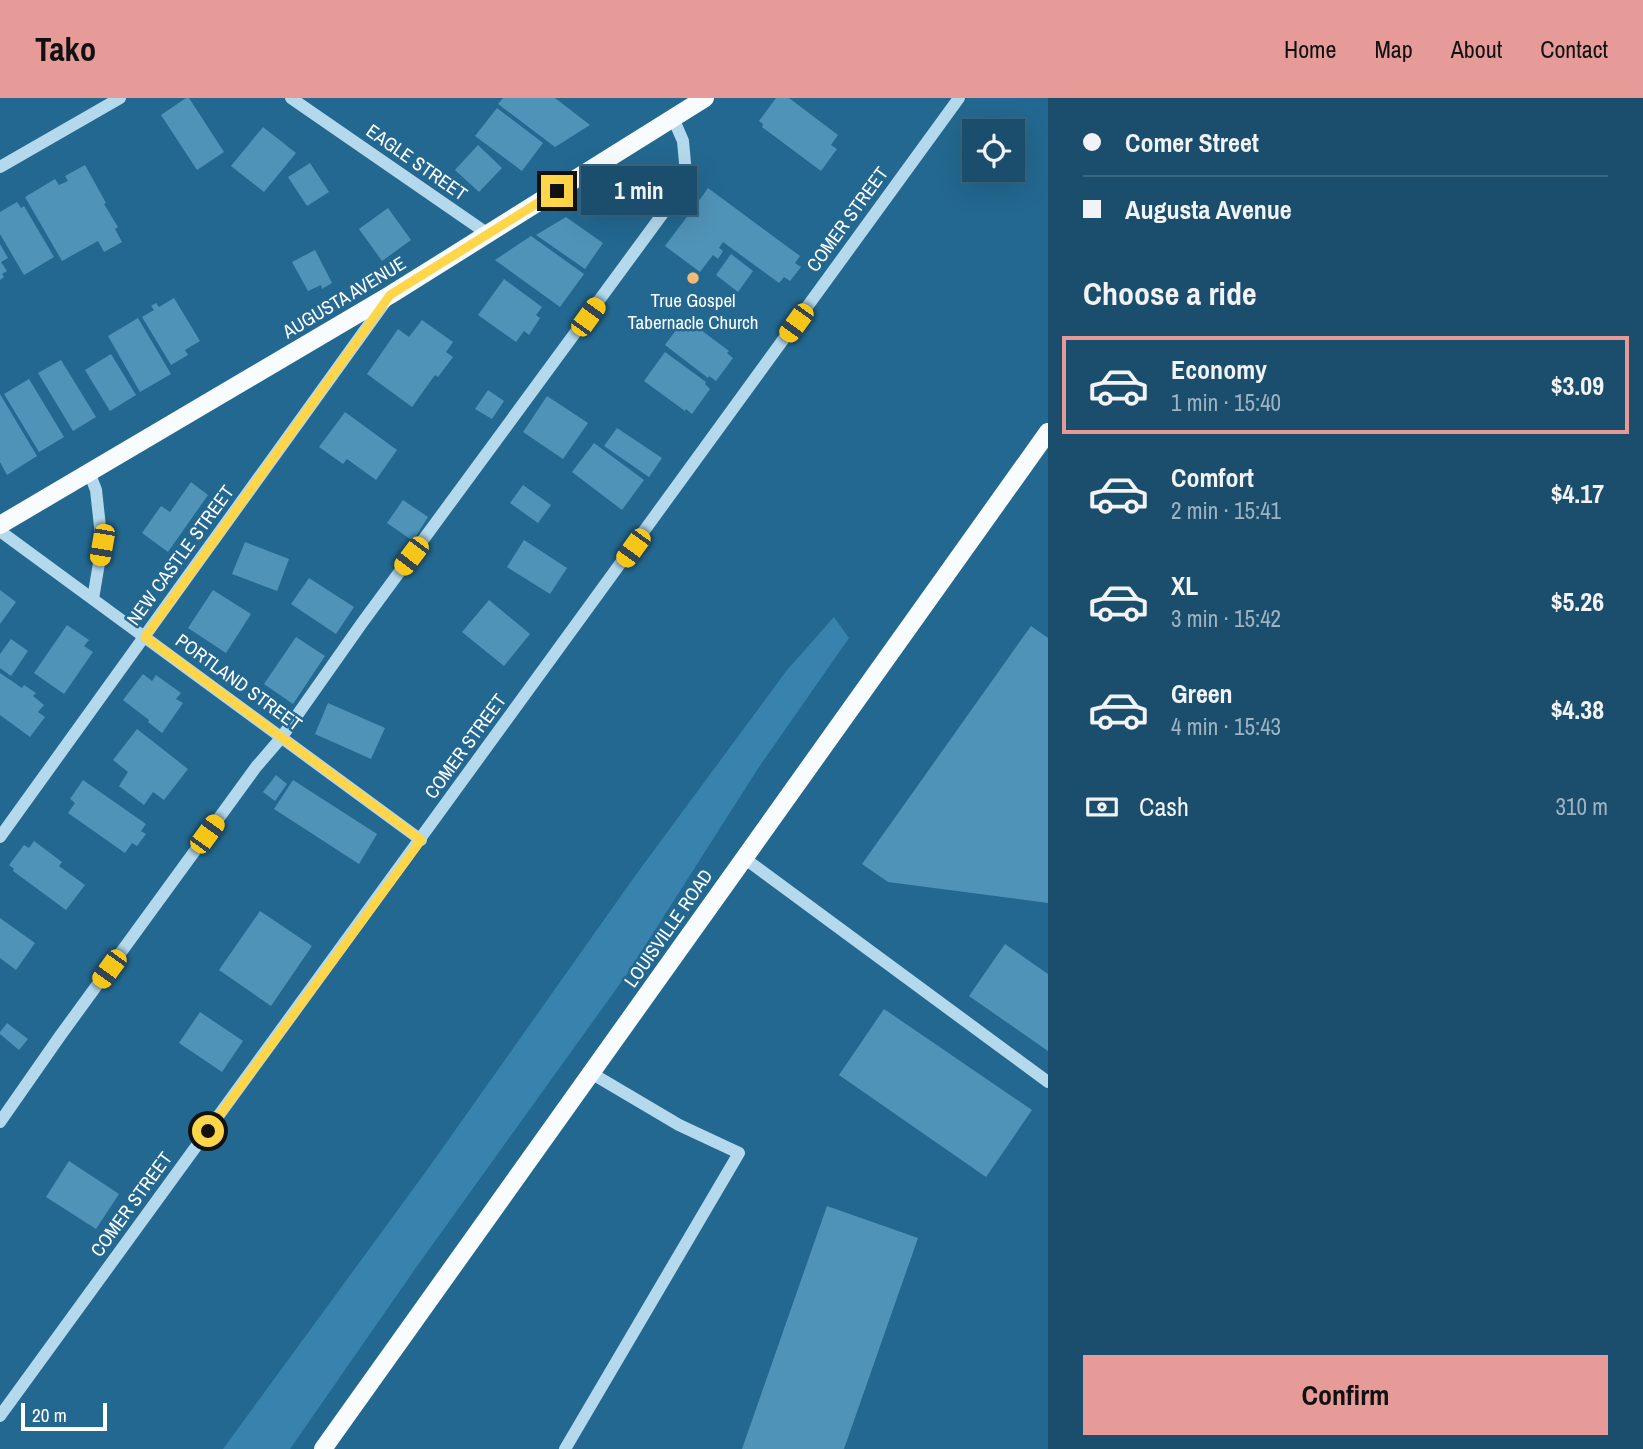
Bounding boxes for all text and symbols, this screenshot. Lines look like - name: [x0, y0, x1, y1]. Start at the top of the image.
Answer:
- text: Tako: [35, 27, 96, 71]
- text: Home: [1284, 33, 1336, 65]
- text: Map: [1374, 33, 1413, 65]
- text: About: [1451, 33, 1502, 65]
- text: Contact: [1540, 33, 1608, 65]
- street label: EAGLE STREET: [361, 118, 473, 207]
- map controls: [962, 119, 1025, 182]
- button: locate: [962, 119, 1025, 182]
- text: Comer Street: [1125, 125, 1259, 160]
- street label: COMER STREET: [800, 161, 894, 277]
- callout: 1 min: [582, 166, 697, 216]
- route end: [541, 175, 573, 207]
- text: 1 min: [614, 175, 664, 206]
- text: Augusta Avenue: [1125, 192, 1292, 227]
- street label: AUGUSTA AVENUE: [277, 250, 411, 345]
- marker: True Gospel Tabernacle Church: [685, 270, 701, 286]
- text: Choose a ride: [1083, 272, 1257, 315]
- place label: True Gospel Tabernacle Church: [627, 287, 759, 335]
- car: [568, 294, 609, 340]
- car: [776, 300, 817, 346]
- text: Economy: [1171, 352, 1267, 387]
- icon: car: [1087, 354, 1150, 417]
- text: $3.09: [1551, 368, 1604, 403]
- text: 1 min · 15:40: [1171, 387, 1281, 418]
- text: Comfort: [1171, 460, 1254, 495]
- icon: car: [1087, 462, 1150, 525]
- text: $4.17: [1551, 476, 1604, 511]
- street label: NEW CASTLE STREET: [120, 479, 240, 630]
- text: 2 min · 15:41: [1171, 495, 1281, 526]
- car: [89, 522, 116, 568]
- car: [613, 525, 654, 571]
- car: [390, 533, 433, 579]
- text: XL: [1171, 568, 1198, 603]
- icon: car: [1087, 570, 1150, 633]
- text: $5.26: [1551, 584, 1604, 619]
- text: 3 min · 15:42: [1171, 603, 1281, 634]
- street label: PORTLAND STREET: [171, 627, 308, 737]
- text: Green: [1171, 676, 1233, 711]
- icon: car: [1087, 678, 1150, 741]
- street label: COMER STREET: [418, 688, 512, 804]
- text: $4.38: [1551, 692, 1604, 727]
- text: 4 min · 15:43: [1171, 711, 1281, 742]
- icon: cash: [1083, 788, 1121, 826]
- text: Cash: [1139, 789, 1189, 824]
- text: 310 m: [1556, 791, 1608, 822]
- car: [187, 811, 228, 857]
- street label: LOUISVILLE ROAD: [618, 864, 718, 992]
- car: [89, 946, 130, 992]
- route start: [192, 1115, 224, 1147]
- street label: COMER STREET: [84, 1146, 178, 1262]
- button: Confirm: [1083, 1355, 1608, 1435]
- scale bar: [21, 1400, 107, 1432]
- text: 20 m: [32, 1402, 67, 1428]

